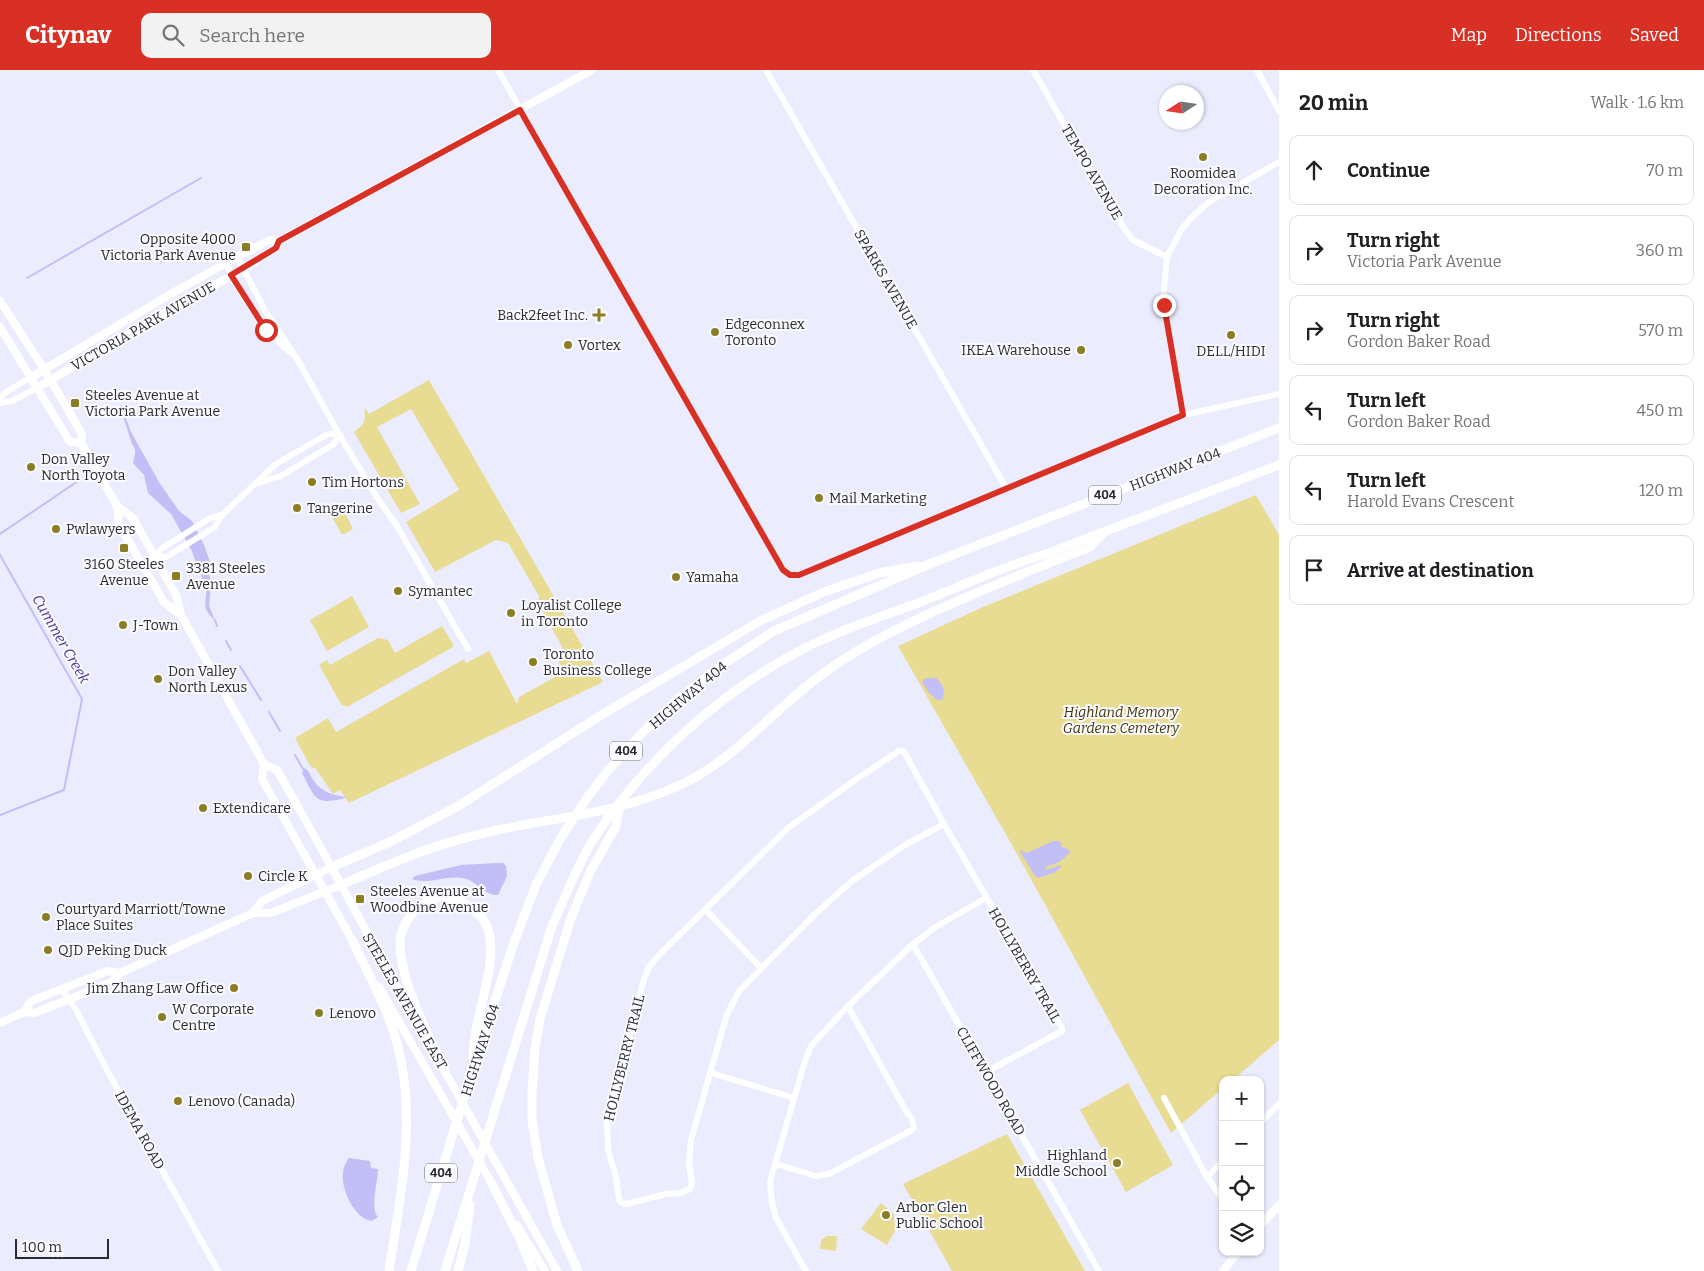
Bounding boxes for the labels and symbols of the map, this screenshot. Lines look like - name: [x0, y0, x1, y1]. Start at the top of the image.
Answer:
- north arrow: [1159, 85, 1204, 130]
- street label: TEMPO AVENUE: [1057, 122, 1126, 223]
- marker: Roomidea Decoration Inc.: [1197, 151, 1209, 163]
- place label: Roomidea Decoration Inc.: [1154, 165, 1252, 198]
- street label: SPARKS AVENUE: [850, 227, 921, 332]
- place label: Opposite 4000 Victoria Park Avenue: [101, 231, 236, 264]
- marker: Opposite 4000 Victoria Park Avenue: [240, 241, 252, 253]
- street label: VICTORIA PARK AVENUE: [68, 278, 218, 375]
- route end: [1153, 294, 1176, 317]
- place label: Back2feet Inc.: [497, 307, 588, 324]
- marker: Back2feet Inc.: [592, 308, 606, 322]
- place label: Edgeconnex Toronto: [725, 316, 805, 349]
- route start: [255, 319, 278, 342]
- marker: Edgeconnex Toronto: [709, 326, 721, 338]
- marker: DELL/HIDI: [1225, 329, 1237, 341]
- place label: Vortex: [578, 337, 621, 354]
- marker: Vortex: [562, 339, 574, 351]
- place label: IKEA Warehouse: [961, 342, 1071, 359]
- place label: DELL/HIDI: [1196, 343, 1266, 360]
- marker: IKEA Warehouse: [1075, 344, 1087, 356]
- place label: Steeles Avenue at Victoria Park Avenue: [85, 387, 220, 420]
- marker: Steeles Avenue at Victoria Park Avenue: [69, 397, 81, 409]
- street label: HIGHWAY 404: [1127, 444, 1223, 495]
- place label: Don Valley North Toyota: [41, 451, 126, 484]
- marker: Don Valley North Toyota: [25, 461, 37, 473]
- place label: Tim Hortons: [322, 474, 404, 491]
- marker: Tim Hortons: [306, 476, 318, 488]
- road number: 404: [1089, 486, 1121, 504]
- place label: Mail Marketing: [829, 490, 927, 507]
- marker: Mail Marketing: [813, 492, 825, 504]
- place label: Tangerine: [307, 500, 373, 517]
- marker: Tangerine: [291, 502, 303, 514]
- place label: Pwlawyers: [66, 521, 135, 538]
- marker: Pwlawyers: [50, 523, 62, 535]
- marker: 3160 Steeles Avenue: [118, 542, 130, 554]
- place label: 3160 Steeles Avenue: [84, 556, 164, 589]
- place label: 3381 Steeles Avenue: [186, 560, 265, 593]
- place label: Yamaha: [686, 569, 739, 586]
- marker: 3381 Steeles Avenue: [170, 570, 182, 582]
- marker: Yamaha: [670, 571, 682, 583]
- place label: Symantec: [408, 583, 473, 600]
- marker: Symantec: [392, 585, 404, 597]
- water label: Cummer Creek: [28, 591, 94, 687]
- place label: Loyalist College in Toronto: [521, 597, 622, 630]
- marker: Loyalist College in Toronto: [505, 607, 517, 619]
- place label: J-Town: [132, 617, 179, 634]
- marker: J-Town: [117, 619, 129, 631]
- place label: Toronto Business College: [543, 646, 652, 679]
- marker: Toronto Business College: [527, 656, 539, 668]
- street label: HIGHWAY 404: [646, 658, 731, 733]
- place label: Don Valley North Lexus: [168, 663, 247, 696]
- marker: Don Valley North Lexus: [152, 673, 164, 685]
- park label: Highland Memory Gardens Cemetery: [1063, 704, 1180, 737]
- road number: 404: [610, 741, 642, 760]
- place label: Extendicare: [213, 800, 291, 817]
- marker: Extendicare: [197, 802, 209, 814]
- place label: Circle K: [258, 868, 308, 885]
- marker: Circle K: [242, 870, 254, 882]
- place label: Steeles Avenue at Woodbine Avenue: [370, 883, 489, 916]
- marker: Steeles Avenue at Woodbine Avenue: [354, 893, 366, 905]
- place label: Courtyard Marriott/Towne Place Suites: [56, 901, 226, 934]
- street label: HOLLYBERRY TRAIL: [985, 905, 1065, 1026]
- marker: Courtyard Marriott/Towne Place Suites: [40, 911, 52, 923]
- street label: STEELES AVENUE EAST: [359, 930, 451, 1072]
- place label: QJD Peking Duck: [58, 942, 167, 959]
- marker: QJD Peking Duck: [42, 944, 54, 956]
- place label: Jim Zhang Law Office: [86, 980, 224, 997]
- marker: Jim Zhang Law Office: [228, 982, 240, 994]
- street label: HOLLYBERRY TRAIL: [600, 993, 649, 1123]
- place label: W Corporate Centre: [172, 1001, 254, 1034]
- street label: HIGHWAY 404: [458, 1002, 503, 1098]
- place label: Lenovo: [329, 1005, 376, 1022]
- marker: Lenovo: [313, 1007, 325, 1019]
- marker: W Corporate Centre: [156, 1011, 168, 1023]
- street label: CLIFFWOOD ROAD: [952, 1024, 1029, 1139]
- street label: IDEMA ROAD: [111, 1088, 168, 1172]
- place label: Lenovo (Canada): [188, 1093, 295, 1110]
- marker: Lenovo (Canada): [172, 1095, 184, 1107]
- place label: Highland Middle School: [1015, 1147, 1107, 1180]
- marker: Highland Middle School: [1111, 1157, 1123, 1169]
- road number: 404: [425, 1164, 457, 1182]
- place label: Arbor Glen Public School: [896, 1199, 983, 1232]
- marker: Arbor Glen Public School: [880, 1209, 892, 1221]
- scale bar: [15, 1236, 109, 1259]

